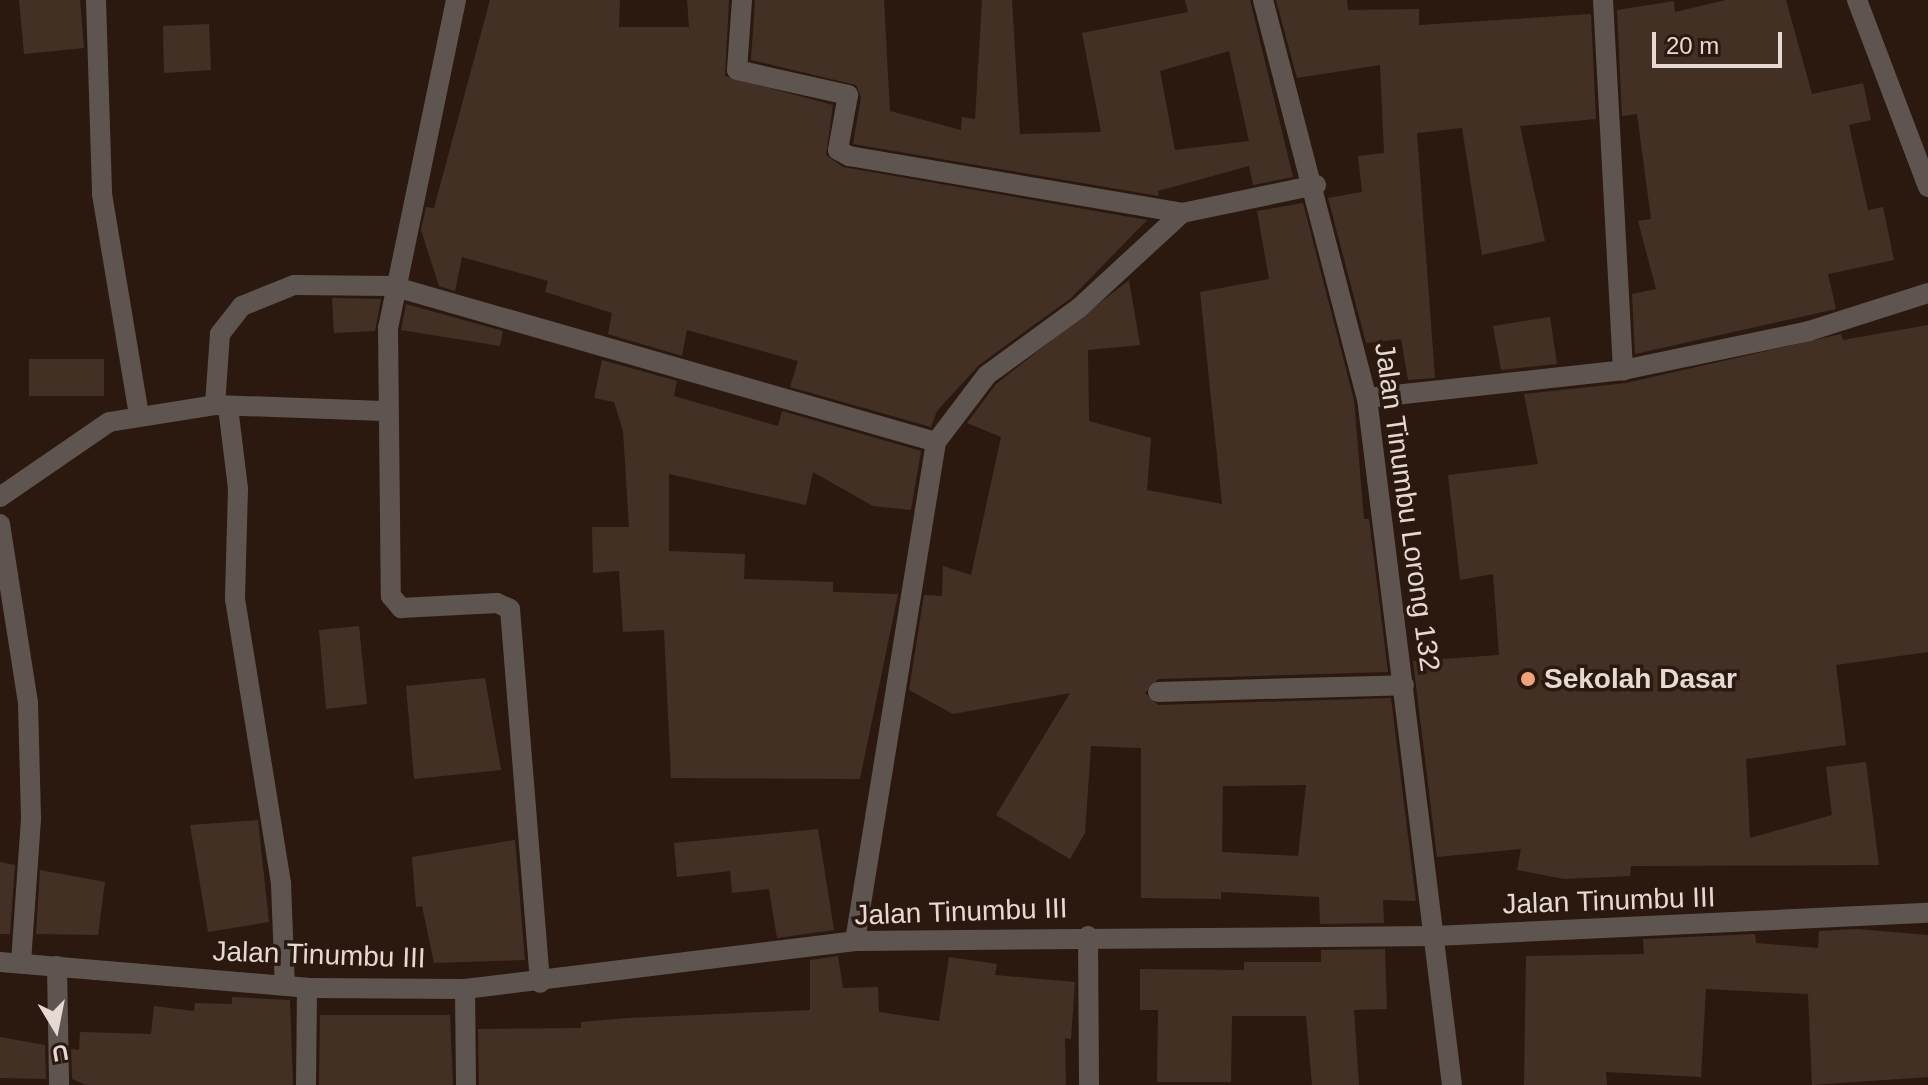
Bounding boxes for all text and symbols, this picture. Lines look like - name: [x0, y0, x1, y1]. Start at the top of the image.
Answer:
- scale bar: [1656, 16, 1786, 66]
- text: 20 m: [1666, 32, 1719, 59]
- street label: Jalan Tinumbu Lorong 132: [1367, 340, 1447, 674]
- place label: Sekolah Dasar: [1544, 662, 1737, 696]
- marker: Sekolah Dasar: [1519, 670, 1537, 688]
- street label: Jalan Tinumbu III: [1502, 880, 1716, 922]
- street label: Jalan Tinumbu III: [854, 891, 1068, 933]
- street label: Jalan Tinumbu III: [212, 934, 426, 976]
- north arrow: [16, 989, 96, 1069]
- text: U: [50, 1039, 70, 1067]

